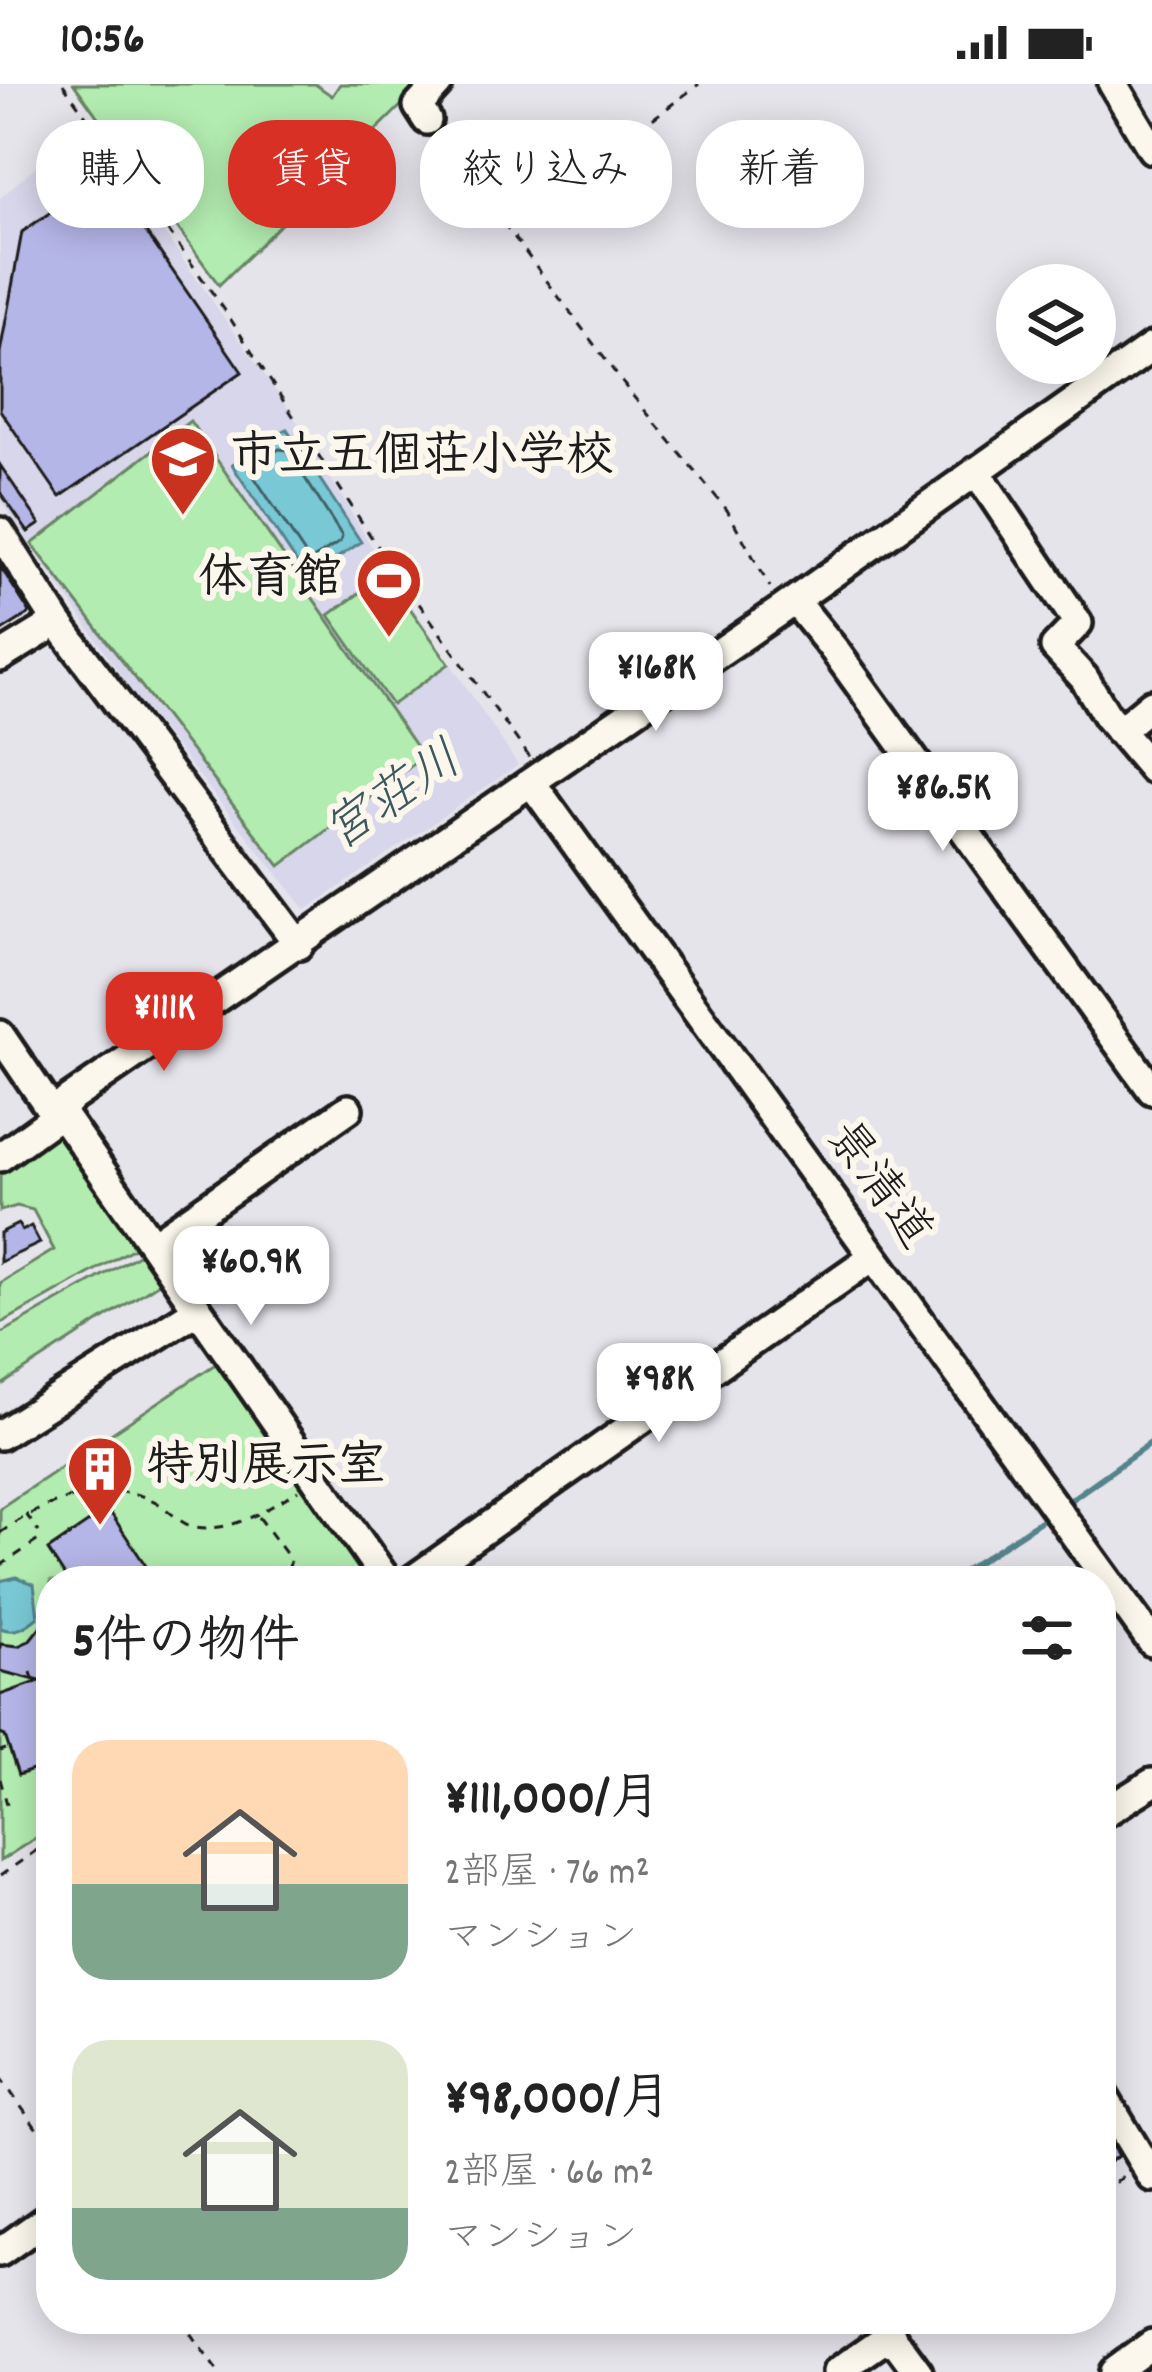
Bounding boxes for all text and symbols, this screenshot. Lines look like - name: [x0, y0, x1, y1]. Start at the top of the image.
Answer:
- text: 10:56: [60, 10, 145, 74]
- chip: 購入: [36, 120, 204, 228]
- chip: 賃貸: [228, 120, 396, 228]
- chip: 絞り込み: [420, 120, 672, 228]
- chip: 新着: [696, 120, 864, 228]
- map controls: [996, 264, 1116, 384]
- button: layers: [996, 264, 1116, 384]
- school or university icon: 市立五個荘小学校: [148, 424, 218, 518]
- place label: 市立五個荘小学校: [230, 425, 614, 494]
- sports icon: 体育館: [354, 546, 424, 640]
- place label: 体育館: [198, 547, 342, 616]
- pin: ¥168K: [572, 632, 740, 734]
- text: ¥168K: [616, 643, 696, 698]
- water label: 宮荘川: [311, 727, 479, 873]
- pin: ¥86.5K: [845, 752, 1041, 854]
- text: ¥86.5K: [895, 763, 991, 818]
- pin: ¥111K: [80, 972, 248, 1074]
- text: ¥111K: [133, 983, 195, 1038]
- street label: 景清道: [806, 1108, 946, 1266]
- pin: ¥60.9K: [153, 1226, 349, 1328]
- text: ¥60.9K: [200, 1237, 302, 1292]
- pin: ¥98K: [588, 1343, 730, 1445]
- text: ¥98K: [624, 1354, 694, 1409]
- building icon: 特別展示室: [65, 1434, 135, 1528]
- place label: 特別展示室: [146, 1435, 386, 1504]
- icon: filters: [1014, 1605, 1080, 1671]
- text: 5件の物件: [72, 1609, 300, 1681]
- text: ¥111,000/月: [444, 1766, 661, 1838]
- icon: home: [168, 1788, 312, 1932]
- text: 2部屋 · 76 m²: [444, 1848, 650, 1903]
- text: マンション: [444, 1913, 637, 1968]
- text: ¥98,000/月: [444, 2066, 671, 2138]
- icon: home: [168, 2088, 312, 2232]
- text: 2部屋 · 66 m²: [444, 2148, 654, 2203]
- text: マンション: [444, 2213, 637, 2268]

